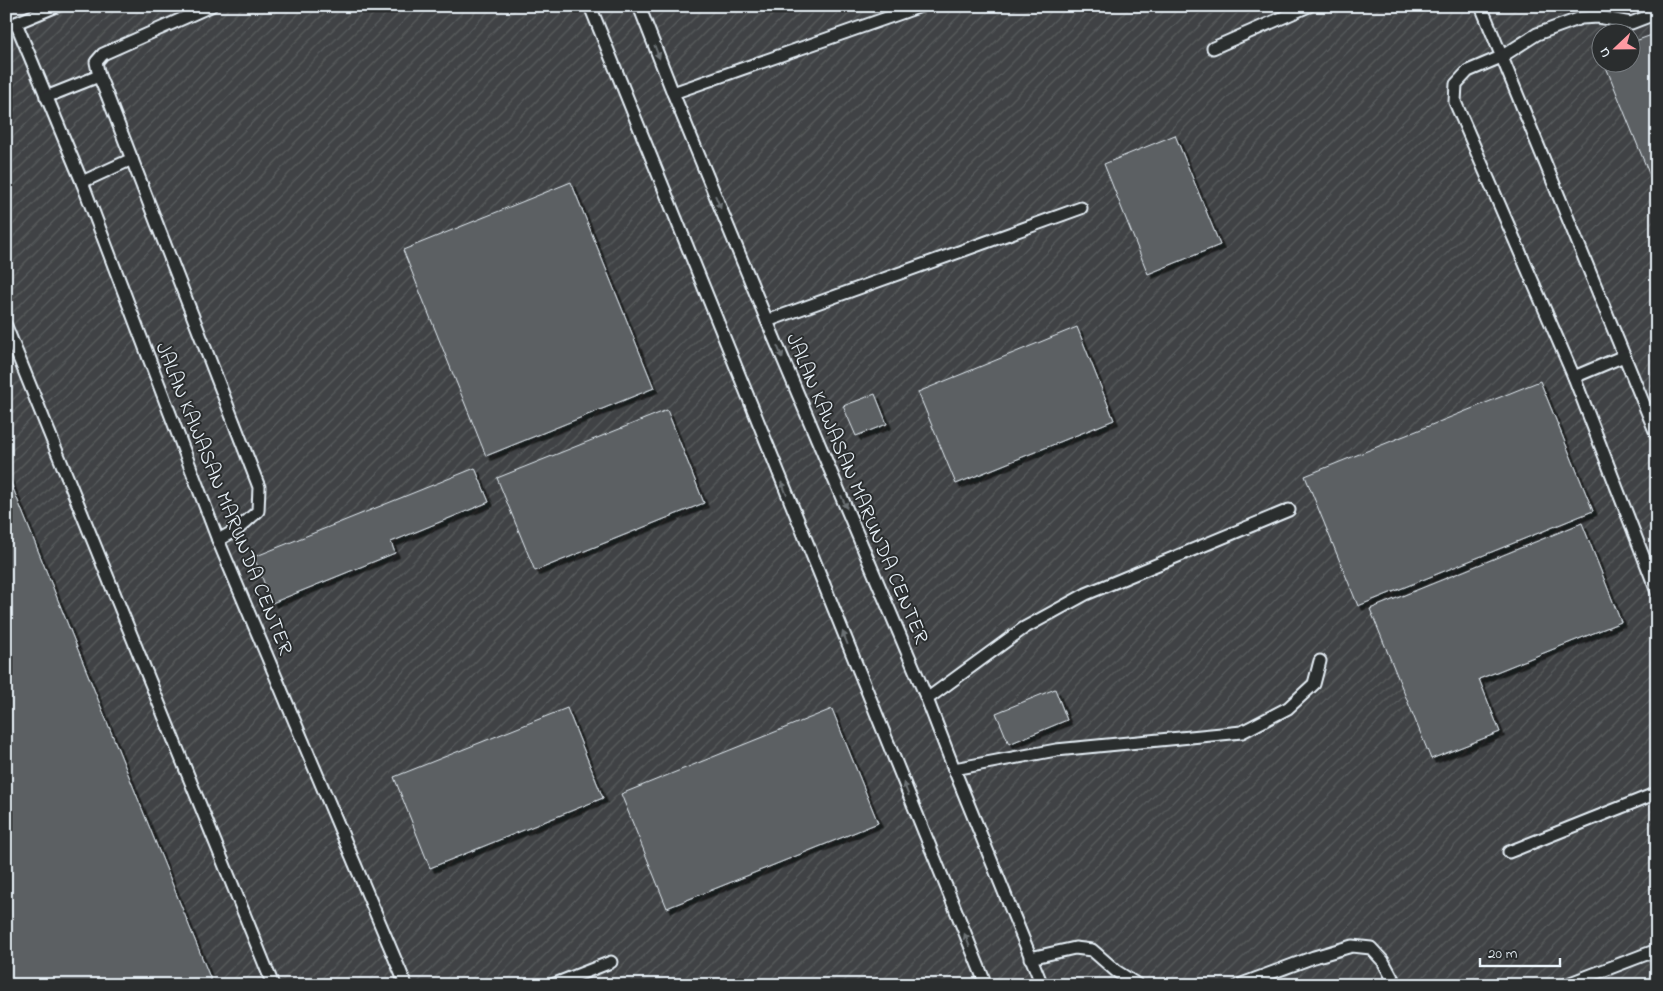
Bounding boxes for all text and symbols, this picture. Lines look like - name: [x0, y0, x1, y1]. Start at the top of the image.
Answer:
- north arrow: [1590, 22, 1640, 72]
- one-way arrow: [653, 44, 661, 59]
- text: U: [1594, 44, 1617, 60]
- one-way arrow: [714, 195, 722, 210]
- street label: JALAN KAWASAN MARUNDA CENTER: [777, 329, 935, 649]
- street label: JALAN KAWASAN MARUNDA CENTER: [147, 338, 300, 660]
- one-way arrow: [777, 345, 785, 359]
- one-way arrow: [780, 481, 788, 495]
- one-way arrow: [840, 495, 848, 509]
- one-way arrow: [841, 631, 849, 645]
- one-way arrow: [902, 782, 910, 796]
- one-way arrow: [963, 932, 971, 947]
- scale bar: [1480, 936, 1560, 968]
- text: 20 m: [1488, 943, 1518, 965]

